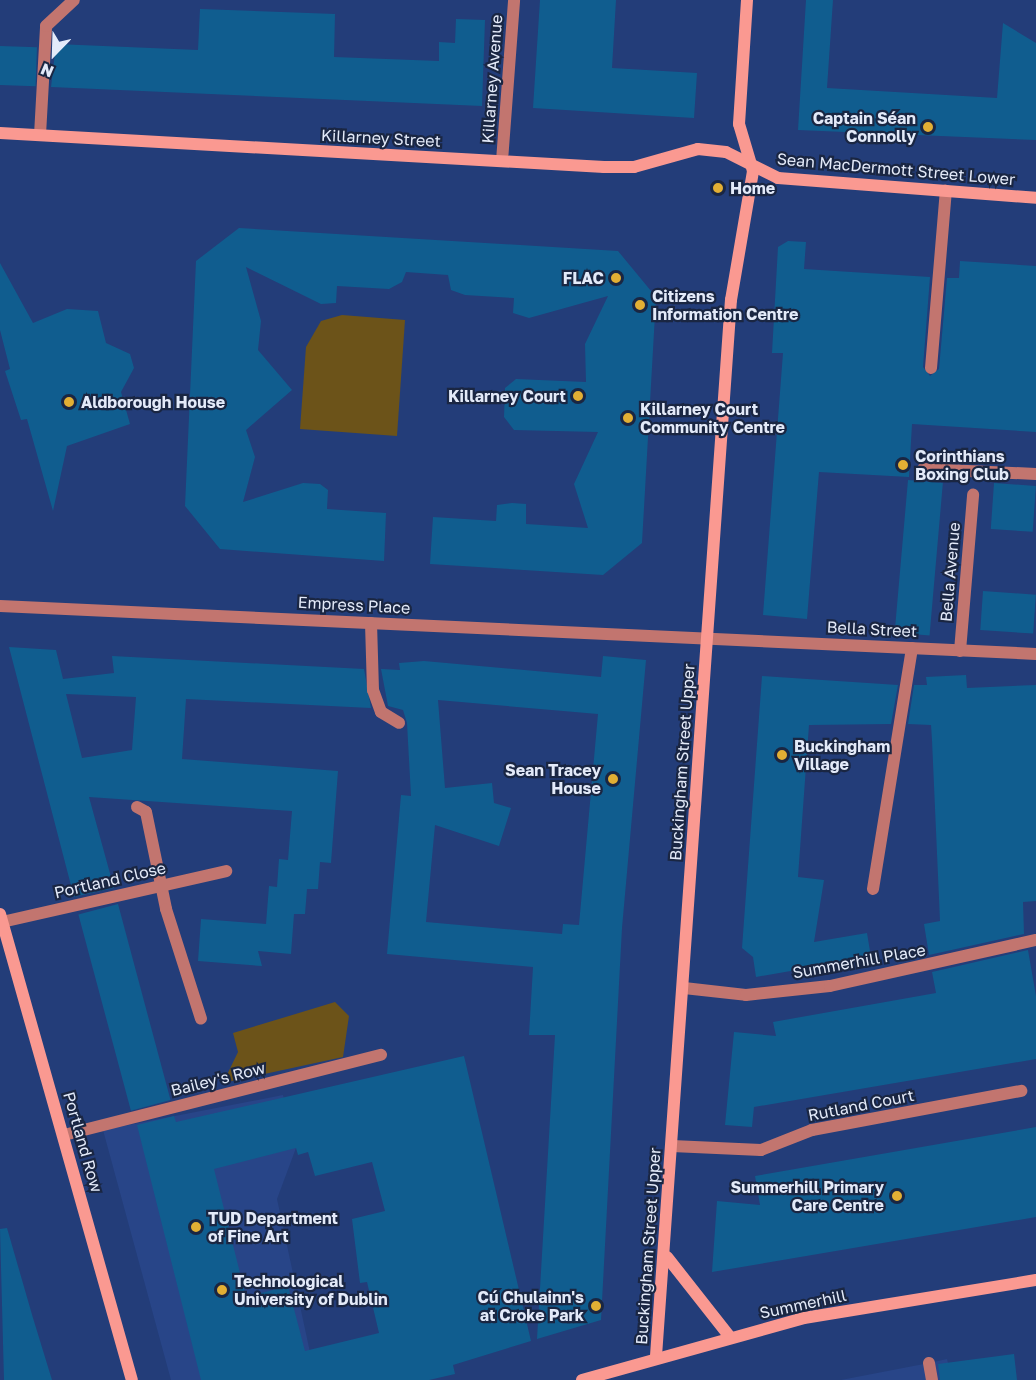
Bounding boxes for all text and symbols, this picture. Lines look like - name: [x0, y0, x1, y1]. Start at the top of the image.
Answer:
- street label: Killarney Avenue: [478, 14, 506, 144]
- north arrow: [24, 24, 84, 84]
- text: N: [37, 59, 56, 82]
- place label: Captain Séan Connolly: [813, 108, 916, 146]
- marker: Captain Séan Connolly: [921, 120, 935, 134]
- street label: Killarney Street: [321, 125, 441, 151]
- street label: Sean MacDermott Street Lower: [776, 149, 1016, 189]
- place label: Home: [730, 178, 775, 198]
- marker: Home: [711, 181, 725, 195]
- place label: FLAC: [563, 268, 604, 288]
- marker: FLAC: [609, 271, 623, 285]
- place label: Citizens Information Centre: [652, 286, 798, 324]
- marker: Citizens Information Centre: [633, 298, 647, 312]
- place label: Killarney Court: [448, 386, 566, 406]
- marker: Killarney Court: [571, 389, 585, 403]
- place label: Aldborough House: [81, 392, 225, 412]
- marker: Aldborough House: [62, 395, 76, 409]
- place label: Killarney Court Community Centre: [640, 399, 785, 437]
- marker: Killarney Court Community Centre: [621, 411, 635, 425]
- place label: Corinthians Boxing Club: [915, 446, 1009, 484]
- marker: Corinthians Boxing Club: [896, 458, 910, 472]
- street label: Bella Avenue: [936, 521, 964, 623]
- street label: Empress Place: [297, 592, 411, 618]
- street label: Bella Street: [826, 617, 918, 641]
- street label: Buckingham Street Upper: [666, 663, 698, 861]
- place label: Buckingham Village: [794, 736, 890, 774]
- marker: Buckingham Village: [775, 748, 789, 762]
- place label: Sean Tracey House: [505, 760, 601, 798]
- marker: Sean Tracey House: [606, 772, 620, 786]
- street label: Portland Close: [52, 858, 168, 902]
- street label: Summerhill Place: [791, 940, 927, 982]
- street label: Bailey's Row: [169, 1058, 267, 1100]
- street label: Rutland Court: [806, 1085, 916, 1125]
- street label: Portland Row: [59, 1089, 107, 1195]
- street label: Buckingham Street Upper: [632, 1147, 664, 1345]
- place label: Summerhill Primary Care Centre: [730, 1177, 884, 1215]
- marker: Summerhill Primary Care Centre: [888, 1187, 906, 1205]
- place label: TUD Department of Fine Art: [208, 1208, 338, 1246]
- marker: TUD Department of Fine Art: [189, 1220, 203, 1234]
- place label: Technological University of Dublin: [234, 1271, 388, 1309]
- marker: Technological University of Dublin: [215, 1283, 229, 1297]
- street label: Summerhill: [758, 1285, 848, 1323]
- place label: Cú Chulainn's at Croke Park: [478, 1287, 584, 1325]
- marker: Cú Chulainn's at Croke Park: [589, 1299, 603, 1313]

